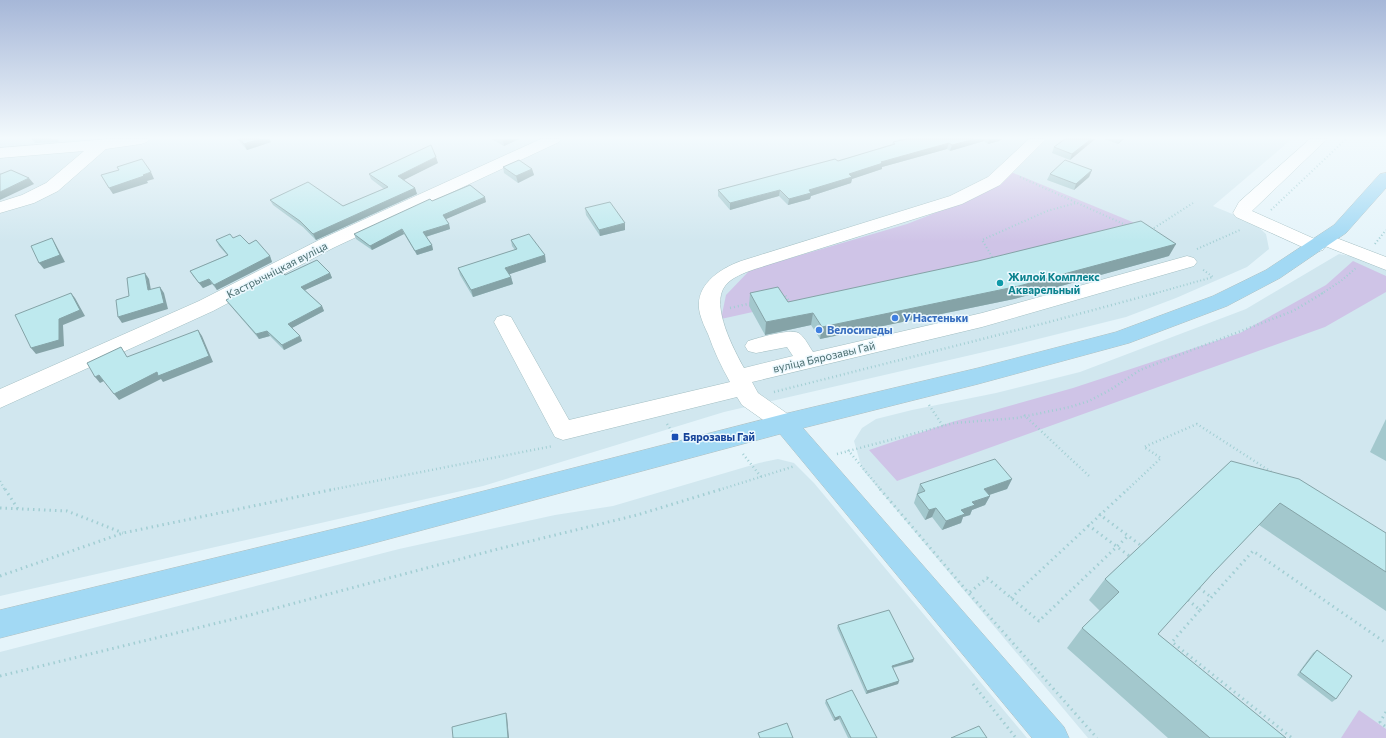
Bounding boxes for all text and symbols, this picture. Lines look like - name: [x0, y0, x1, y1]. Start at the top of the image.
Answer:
- street label: Кастрычніцкая вуліца: [224, 238, 329, 301]
- place label: Жилой Комплекс Акварельный: [1008, 270, 1100, 296]
- marker: Жилой Комплекс Акварельный: [995, 278, 1005, 288]
- place label: У Настеньки: [903, 311, 968, 324]
- marker: У Настеньки: [890, 313, 900, 323]
- place label: Велосипеды: [827, 323, 893, 336]
- marker: Велосипеды: [814, 325, 824, 335]
- street label: вуліца Бярозавы Гай: [772, 338, 876, 375]
- place label: Бярозавы Гай: [683, 430, 755, 443]
- marker: Бярозавы Гай: [670, 432, 680, 442]

